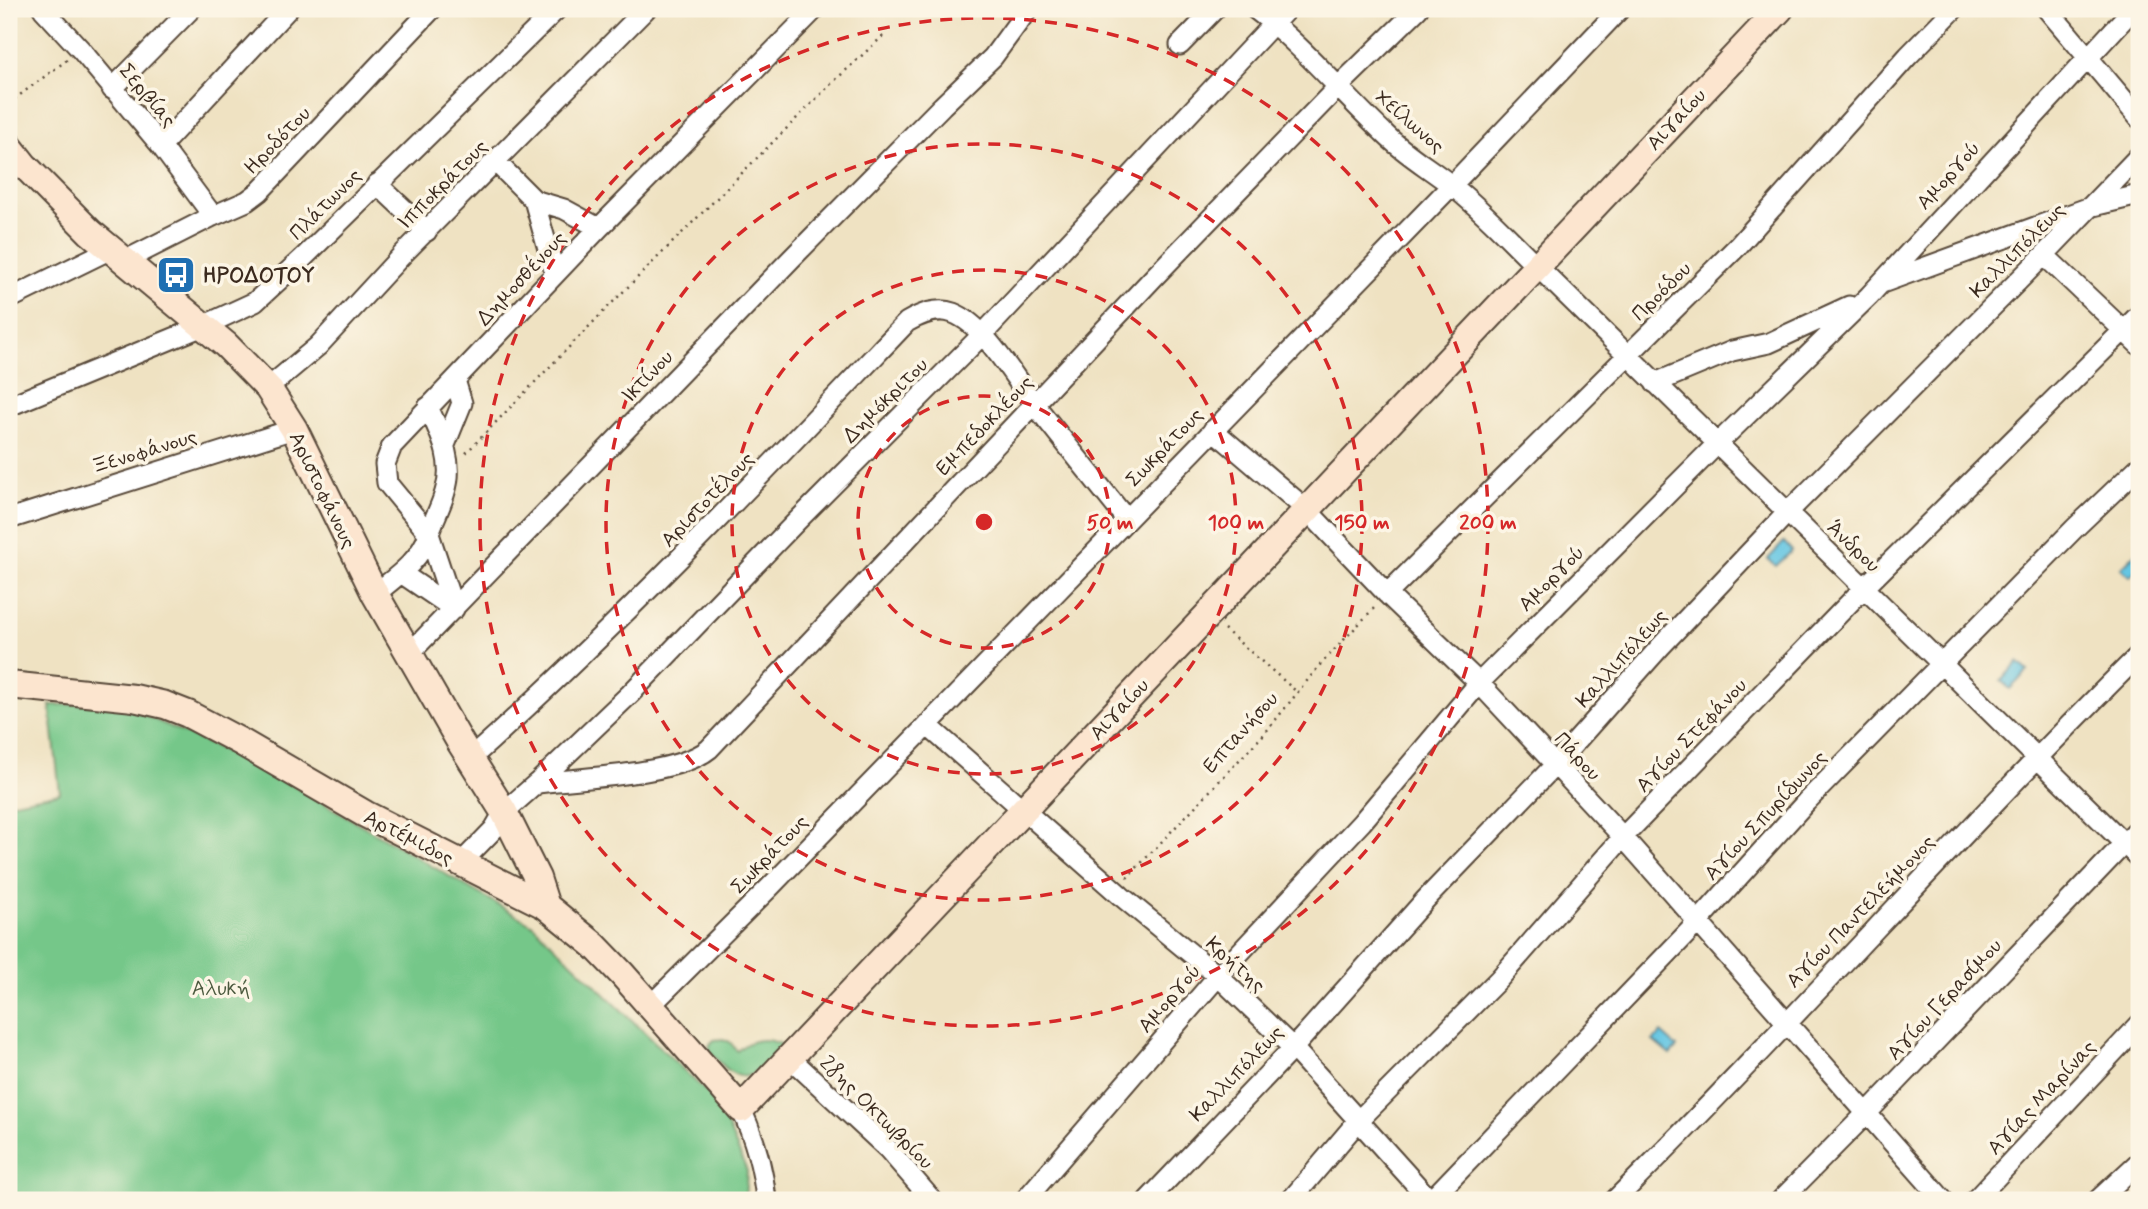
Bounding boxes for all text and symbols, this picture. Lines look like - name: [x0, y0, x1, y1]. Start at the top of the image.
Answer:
- street label: Σερβίας: [112, 58, 182, 134]
- street label: Αιγαίου: [1641, 82, 1713, 157]
- street label: Χείλωνος: [1368, 84, 1450, 160]
- street label: Ηροδότου: [238, 100, 317, 181]
- street label: Ιπποκράτους: [391, 133, 494, 236]
- street label: Αμοργού: [1910, 135, 1987, 216]
- street label: Πλάτωνος: [283, 162, 368, 247]
- street label: Καλλιπόλεως: [1964, 197, 2072, 305]
- street label: Δημοσθένους: [470, 225, 573, 332]
- bus stop icon: ΗΡΟΔΟΤΟΥ: [155, 254, 197, 296]
- street label: Προόδου: [1626, 256, 1698, 328]
- place label: ΗΡΟΔΟΤΟΥ: [203, 262, 315, 290]
- street label: Ικτίνου: [616, 344, 680, 409]
- street label: Δημόκριτου: [837, 352, 935, 450]
- street label: Εμπεδοκλέους: [929, 369, 1040, 482]
- street label: Σωκράτους: [1120, 402, 1210, 494]
- street label: Ξενοφάνους: [88, 423, 200, 481]
- street label: Αριστοφάνους: [282, 427, 362, 554]
- street label: Αριστοτέλους: [654, 445, 761, 554]
- text: 50 m: [1087, 509, 1134, 537]
- text: 100 m: [1208, 509, 1264, 537]
- text: 150 m: [1334, 509, 1390, 537]
- text: 200 m: [1459, 509, 1517, 537]
- centre of rings: [972, 510, 996, 534]
- street label: Άνδρου: [1820, 514, 1886, 579]
- street label: Αμοργού: [1512, 539, 1591, 618]
- street label: Καλλιπόλεως: [1570, 603, 1674, 714]
- street label: Αιγαίου: [1084, 672, 1156, 747]
- street label: Αγίου Στεφάνου: [1630, 672, 1754, 799]
- street label: Επτανήσου: [1197, 686, 1285, 780]
- street label: Πάρου: [1547, 726, 1607, 787]
- street label: Αγίου Σπυρίδωνος: [1698, 744, 1833, 887]
- street label: Αρτέμιδος: [359, 802, 459, 872]
- street label: Σωκράτους: [725, 809, 815, 901]
- street label: Αγίου Παντελεήμονος: [1780, 829, 1941, 995]
- street label: Κρήτης: [1199, 930, 1271, 999]
- street label: Αγίου Γερασίμου: [1881, 933, 2009, 1067]
- street label: Αμοργού: [1132, 958, 1208, 1039]
- park label: Αλυκή: [192, 975, 250, 1003]
- street label: Καλλιπόλεως: [1183, 1019, 1290, 1128]
- street label: Αγίας Μαρίνας: [1981, 1034, 2102, 1161]
- street label: 28ης Οκτωβρίου: [813, 1050, 939, 1176]

